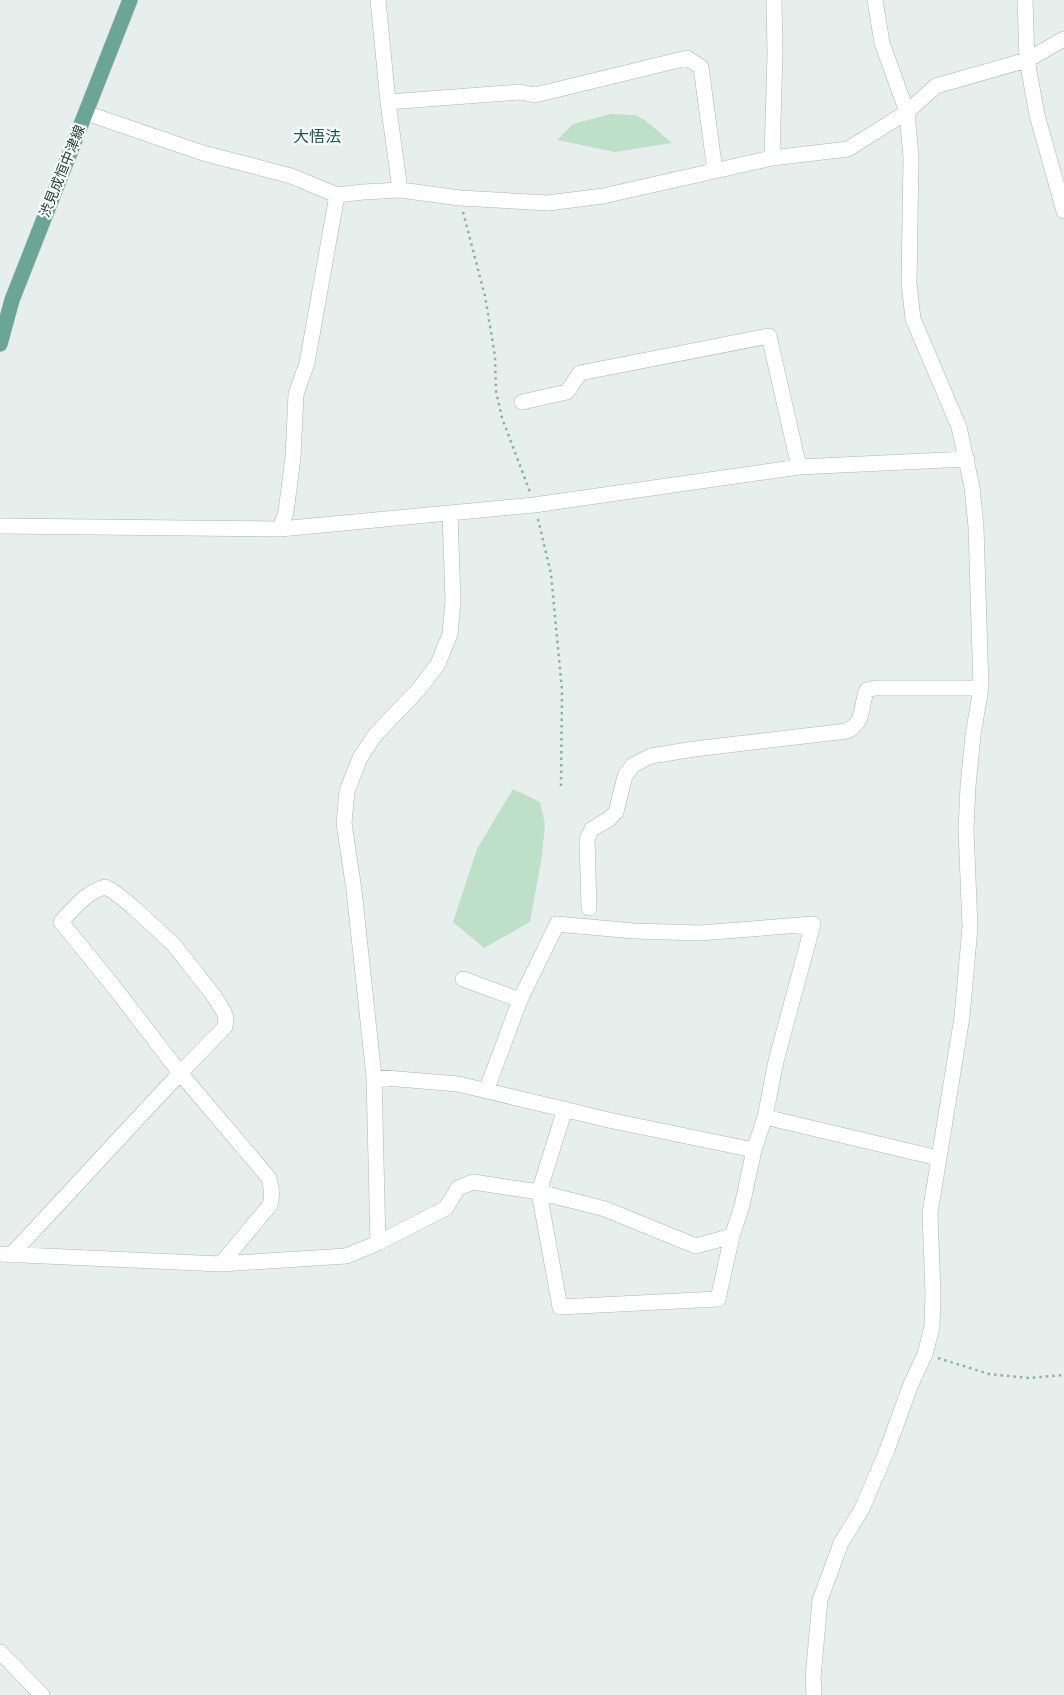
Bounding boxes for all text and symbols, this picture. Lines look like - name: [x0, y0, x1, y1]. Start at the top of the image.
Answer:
- street label: 渋見成恒中津線: [35, 122, 89, 220]
- district label: 大悟法: [293, 126, 341, 146]

